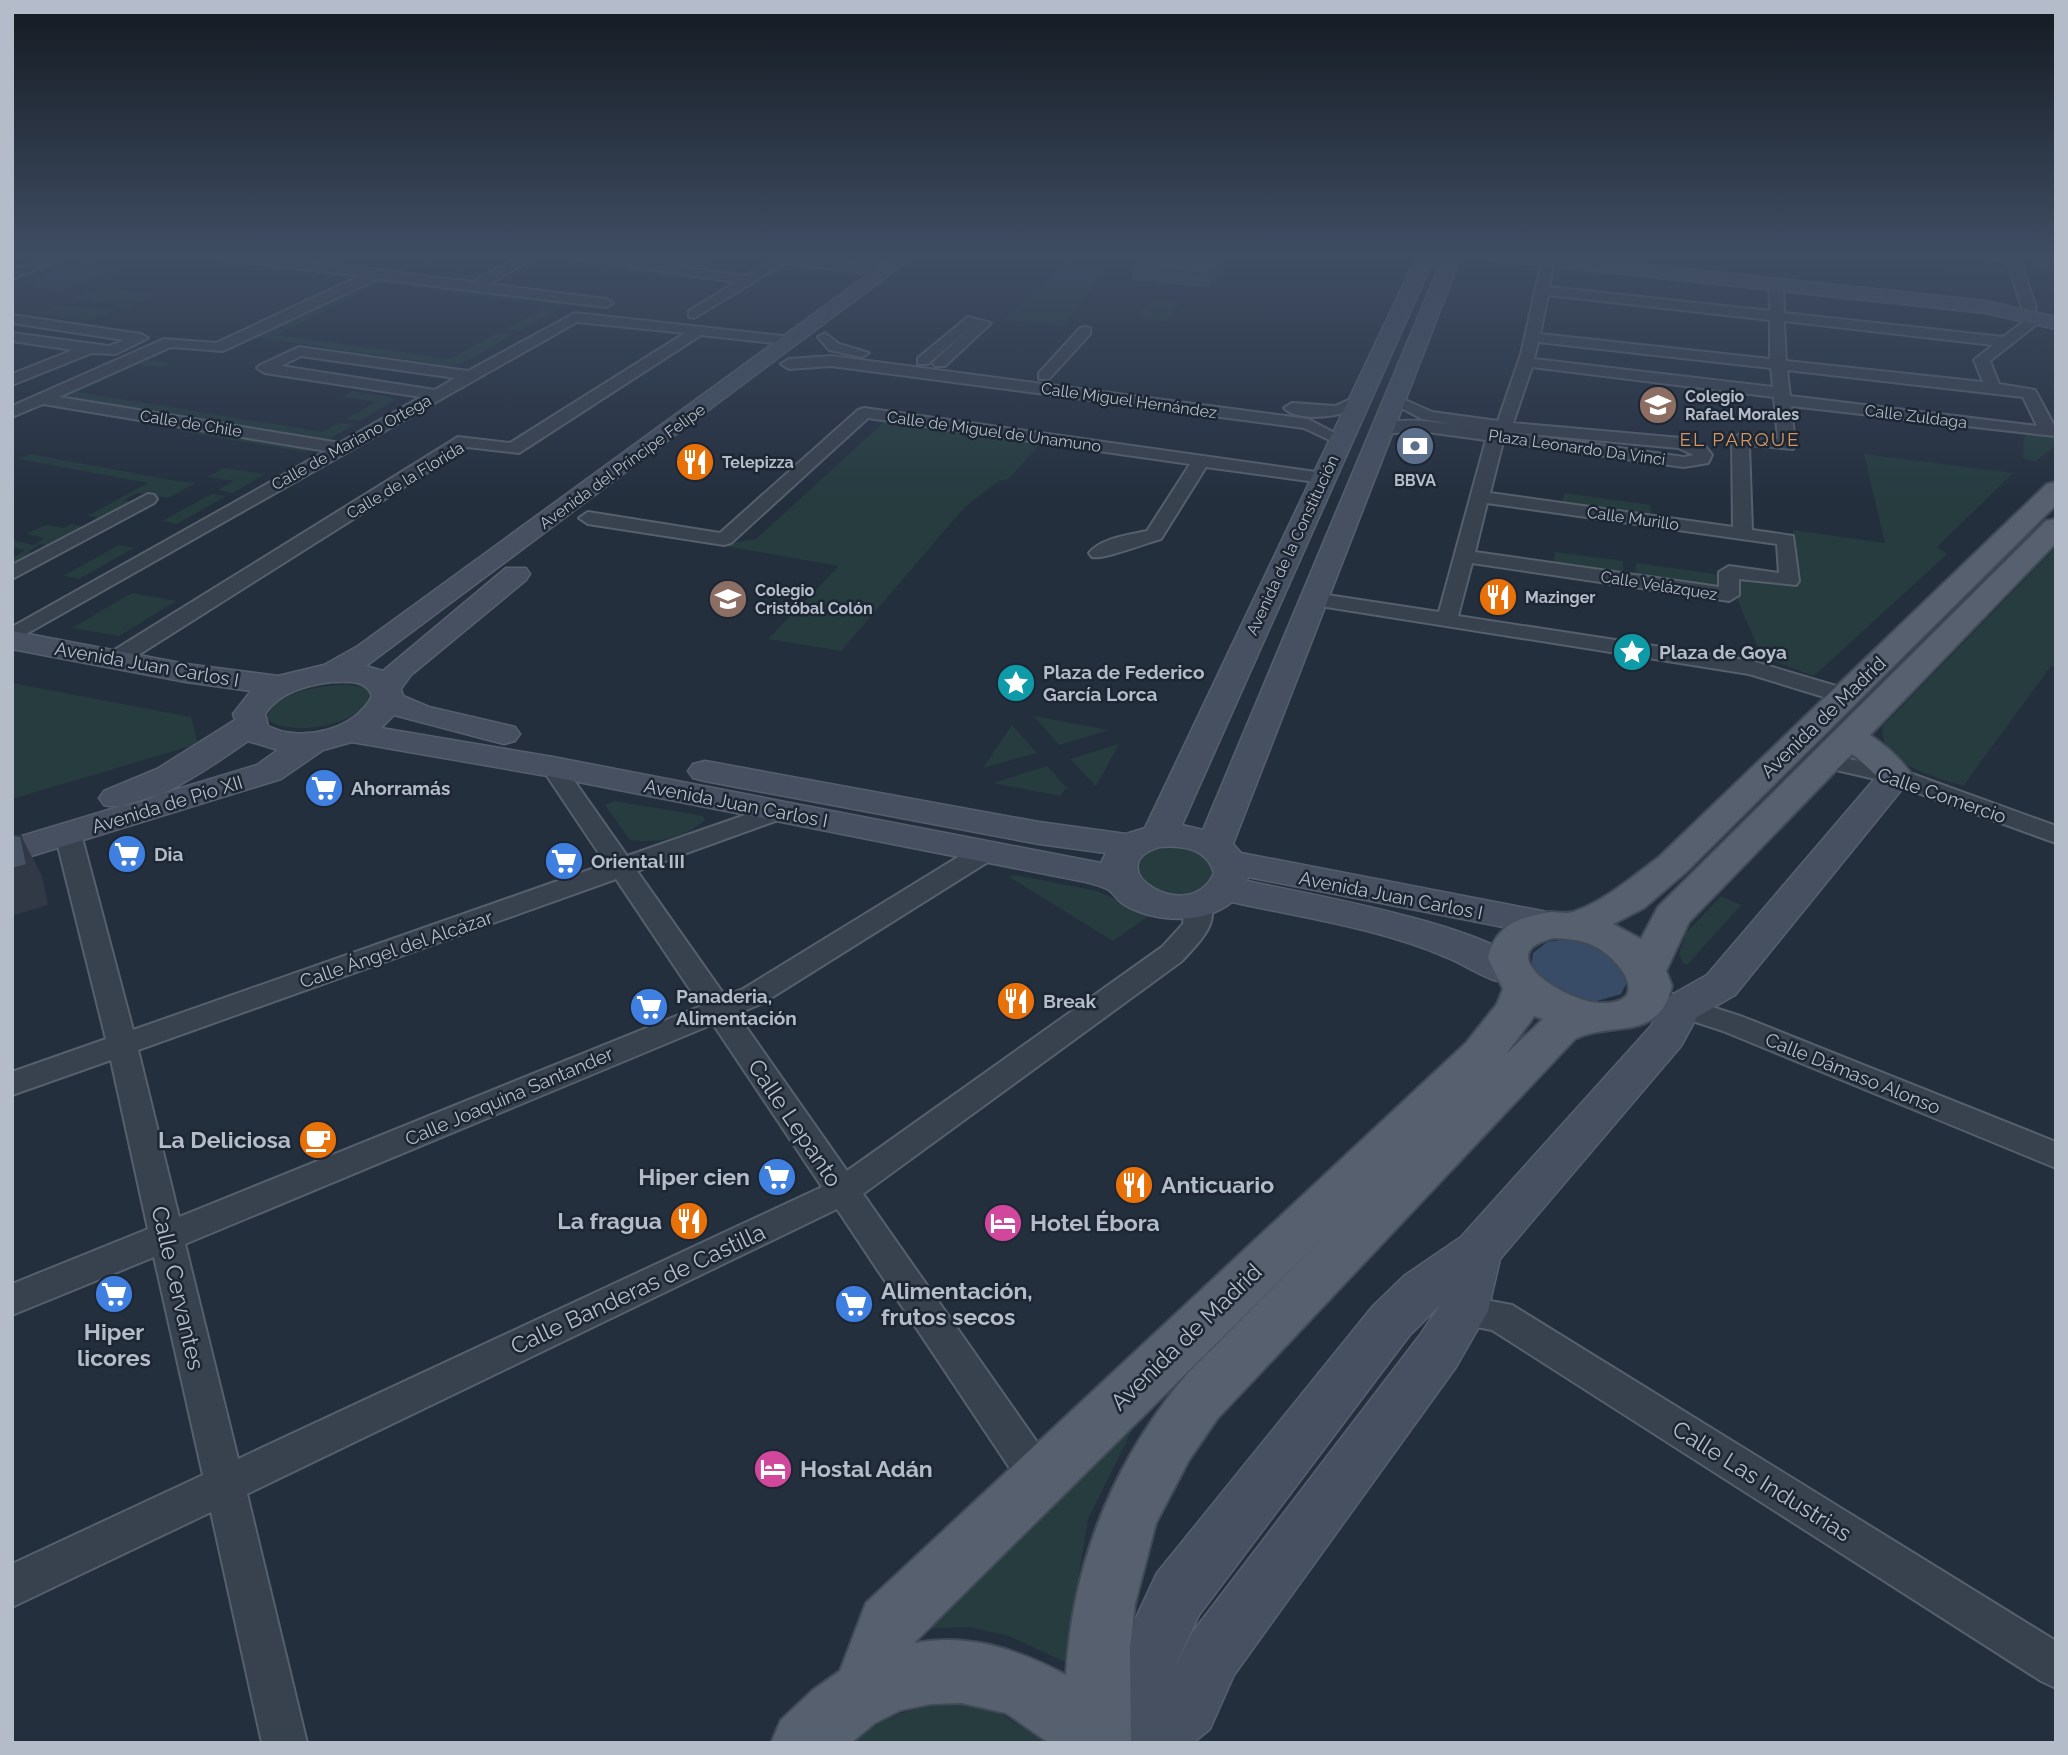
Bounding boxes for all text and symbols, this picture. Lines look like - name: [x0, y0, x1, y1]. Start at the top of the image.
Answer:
- street label: Calle Miguel Hernández: [1040, 379, 1218, 422]
- school or university icon: Colegio Rafael Morales: [1637, 384, 1679, 426]
- place label: Colegio Rafael Morales: [1685, 387, 1799, 424]
- street label: Calle de Mariano Ortega: [268, 391, 434, 494]
- street label: Avenida del Príncipe Felipe: [536, 400, 709, 533]
- street label: Calle Zuldaga: [1864, 401, 1968, 432]
- street label: Calle de Chile: [139, 406, 243, 441]
- street label: Calle de Miguel de Unamuno: [886, 407, 1102, 456]
- bank icon: BBVA: [1394, 425, 1436, 467]
- street label: Plaza Leonardo Da Vinci: [1487, 426, 1667, 469]
- district label: EL PARQUE: [1679, 428, 1801, 450]
- street label: Calle de la Florida: [343, 438, 467, 523]
- restaurant icon: Telepizza: [674, 441, 716, 483]
- street label: Avenida de la Constitución: [1242, 452, 1343, 638]
- place label: Telepizza: [722, 453, 794, 472]
- place label: BBVA: [1394, 471, 1436, 490]
- street label: Calle Murillo: [1586, 503, 1680, 534]
- street label: Calle Velázquez: [1599, 567, 1719, 604]
- restaurant icon: Mazinger: [1477, 576, 1519, 618]
- school or university icon: Colegio Cristóbal Colón: [707, 578, 749, 620]
- place label: Colegio Cristóbal Colón: [755, 581, 873, 618]
- place label: Mazinger: [1525, 588, 1595, 607]
- place icon: Plaza de Goya: [1611, 631, 1653, 673]
- street label: Avenida Juan Carlos I: [53, 637, 241, 691]
- place label: Plaza de Goya: [1659, 641, 1787, 663]
- street label: Avenida de Madrid: [1756, 652, 1890, 782]
- place label: Plaza de Federico García Lorca: [1043, 661, 1204, 705]
- place icon: Plaza de Federico García Lorca: [995, 662, 1037, 704]
- street label: Calle Comercio: [1875, 763, 2009, 827]
- supermarket icon: Ahorramás: [303, 767, 345, 809]
- street label: Avenida de Pío XII: [89, 771, 245, 837]
- street label: Avenida Juan Carlos I: [642, 774, 830, 832]
- place label: Ahorramás: [351, 777, 450, 799]
- supermarket icon: Dia: [106, 833, 148, 875]
- supermarket icon: Oriental III: [543, 840, 585, 882]
- place label: Dia: [154, 843, 183, 865]
- place label: Oriental III: [591, 850, 685, 872]
- street label: Avenida Juan Carlos I: [1297, 866, 1485, 924]
- street label: Calle Ángel del Alcázar: [297, 906, 496, 992]
- restaurant icon: Break: [995, 980, 1037, 1022]
- place label: Panaderia, Alimentación: [676, 985, 797, 1029]
- supermarket icon: Panaderia, Alimentación: [628, 986, 670, 1028]
- place label: Break: [1043, 990, 1096, 1012]
- street label: Calle Dámaso Alonso: [1762, 1028, 1944, 1118]
- street label: Calle Joaquina Santander: [402, 1042, 616, 1150]
- street label: Calle Lepanto: [743, 1054, 848, 1192]
- cafe icon: La Deliciosa: [297, 1119, 339, 1161]
- place label: La Deliciosa: [158, 1126, 291, 1153]
- supermarket icon: Hiper cien: [756, 1156, 798, 1198]
- place label: Hiper cien: [638, 1163, 750, 1190]
- restaurant icon: Anticuario: [1113, 1164, 1155, 1206]
- place label: Anticuario: [1161, 1171, 1274, 1198]
- restaurant icon: La fragua: [668, 1200, 710, 1242]
- hotel icon: Hotel Ébora: [982, 1202, 1024, 1244]
- street label: Calle Cervantes: [146, 1203, 210, 1373]
- place label: La fragua: [557, 1207, 662, 1234]
- place label: Hotel Ébora: [1030, 1209, 1160, 1236]
- street label: Calle Banderas de Castilla: [506, 1218, 769, 1359]
- street label: Avenida de Madrid: [1105, 1258, 1267, 1416]
- supermarket icon: Hiper licores: [93, 1273, 135, 1315]
- place label: Alimentación, frutos secos: [881, 1277, 1033, 1330]
- supermarket icon: Alimentación, frutos secos: [833, 1283, 875, 1325]
- place label: Hiper licores: [77, 1318, 151, 1371]
- street label: Calle Las Industrias: [1668, 1415, 1857, 1547]
- hotel icon: Hostal Adán: [752, 1448, 794, 1490]
- place label: Hostal Adán: [800, 1455, 933, 1482]

